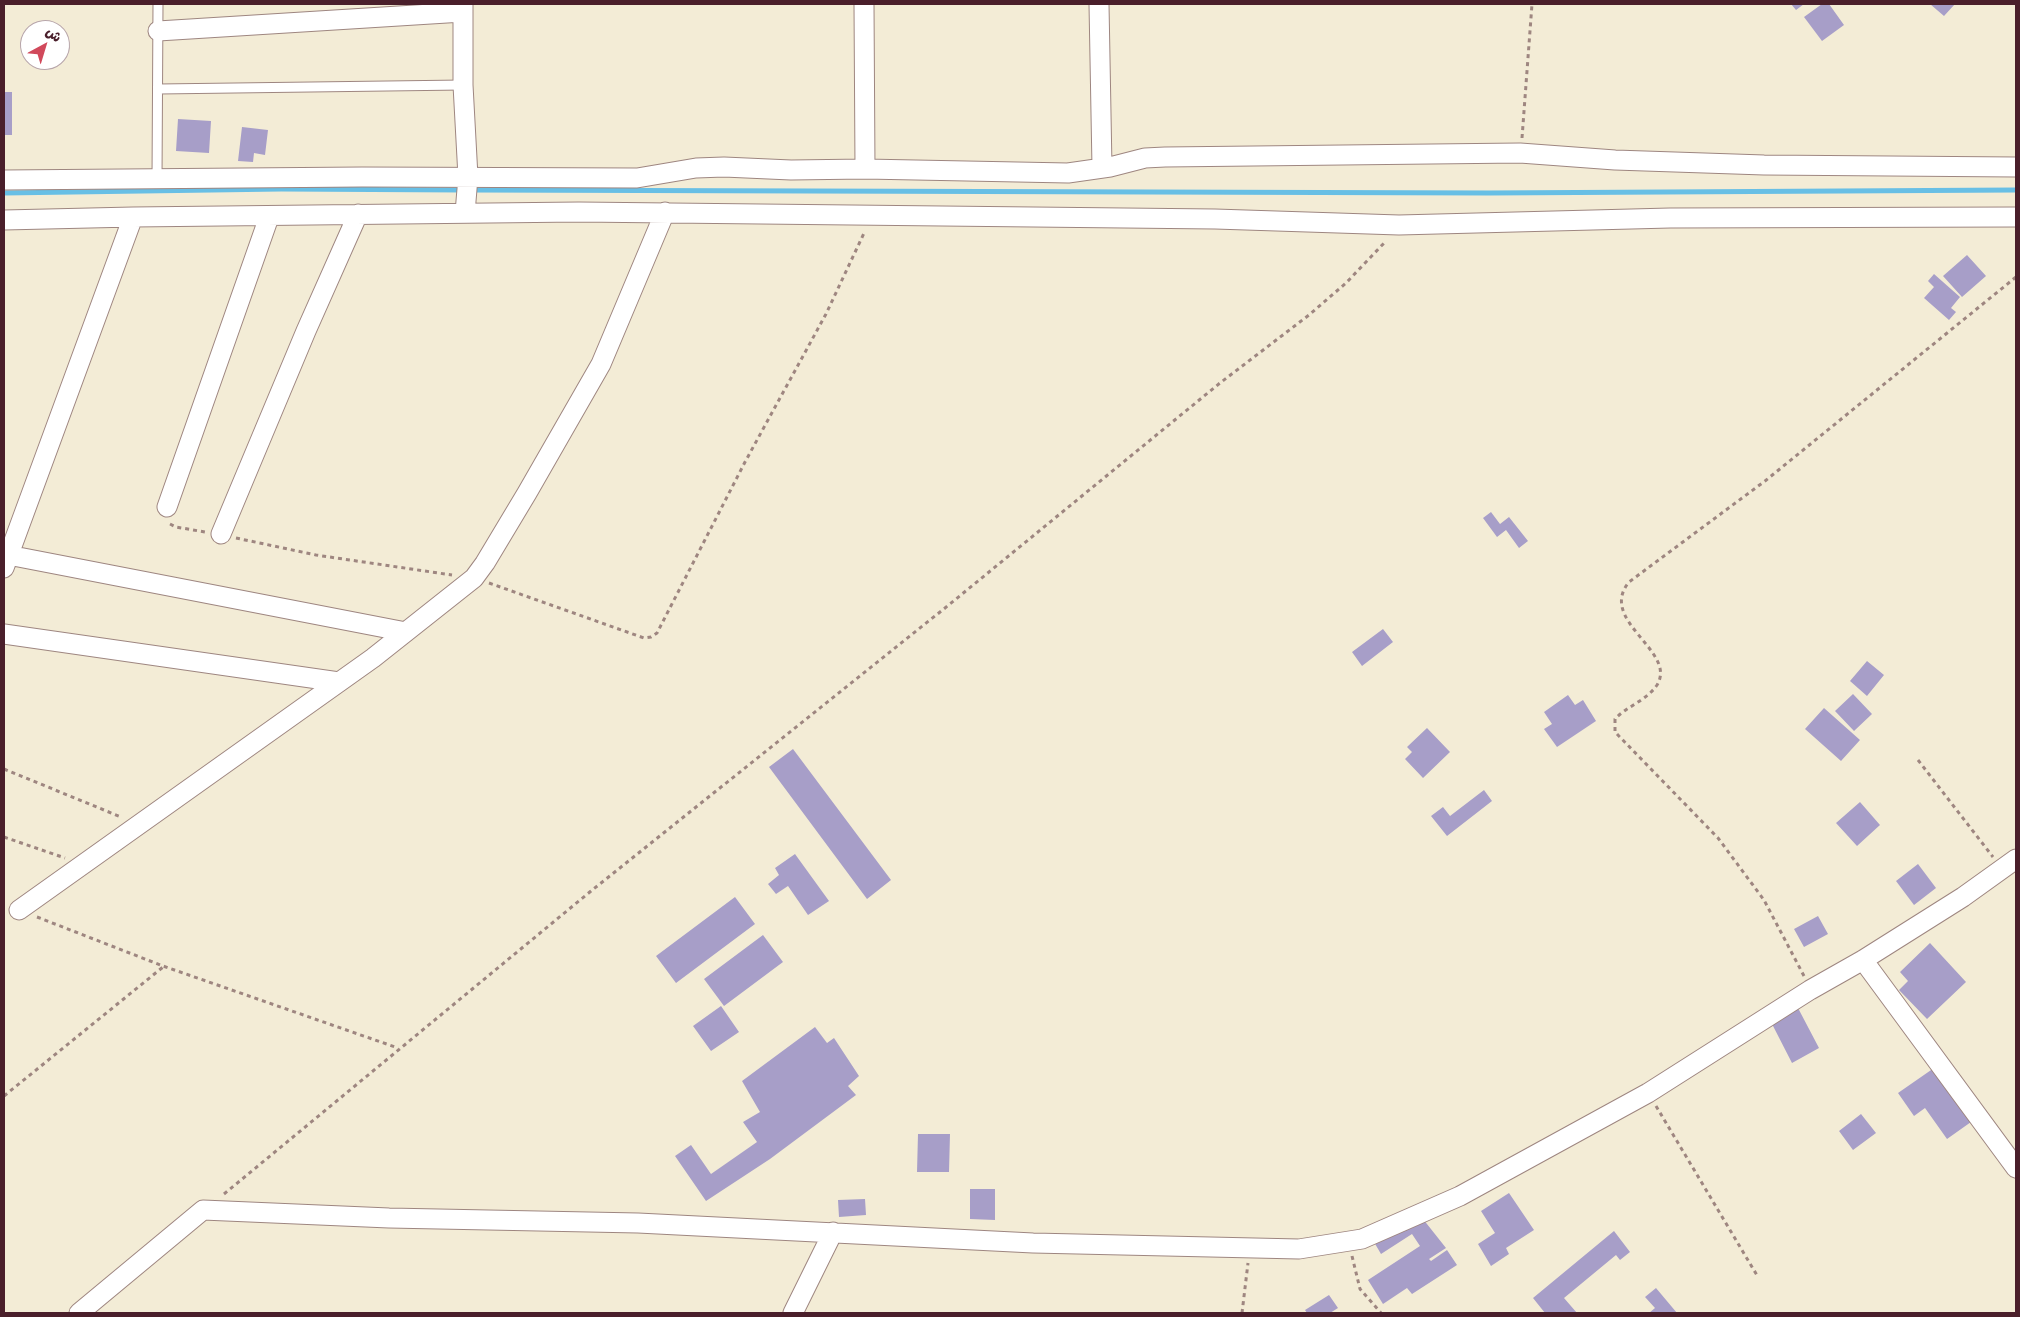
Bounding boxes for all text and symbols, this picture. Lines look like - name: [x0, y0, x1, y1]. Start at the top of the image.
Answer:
- north arrow: [20, 20, 70, 70]
- text: ش: [42, 22, 65, 46]

